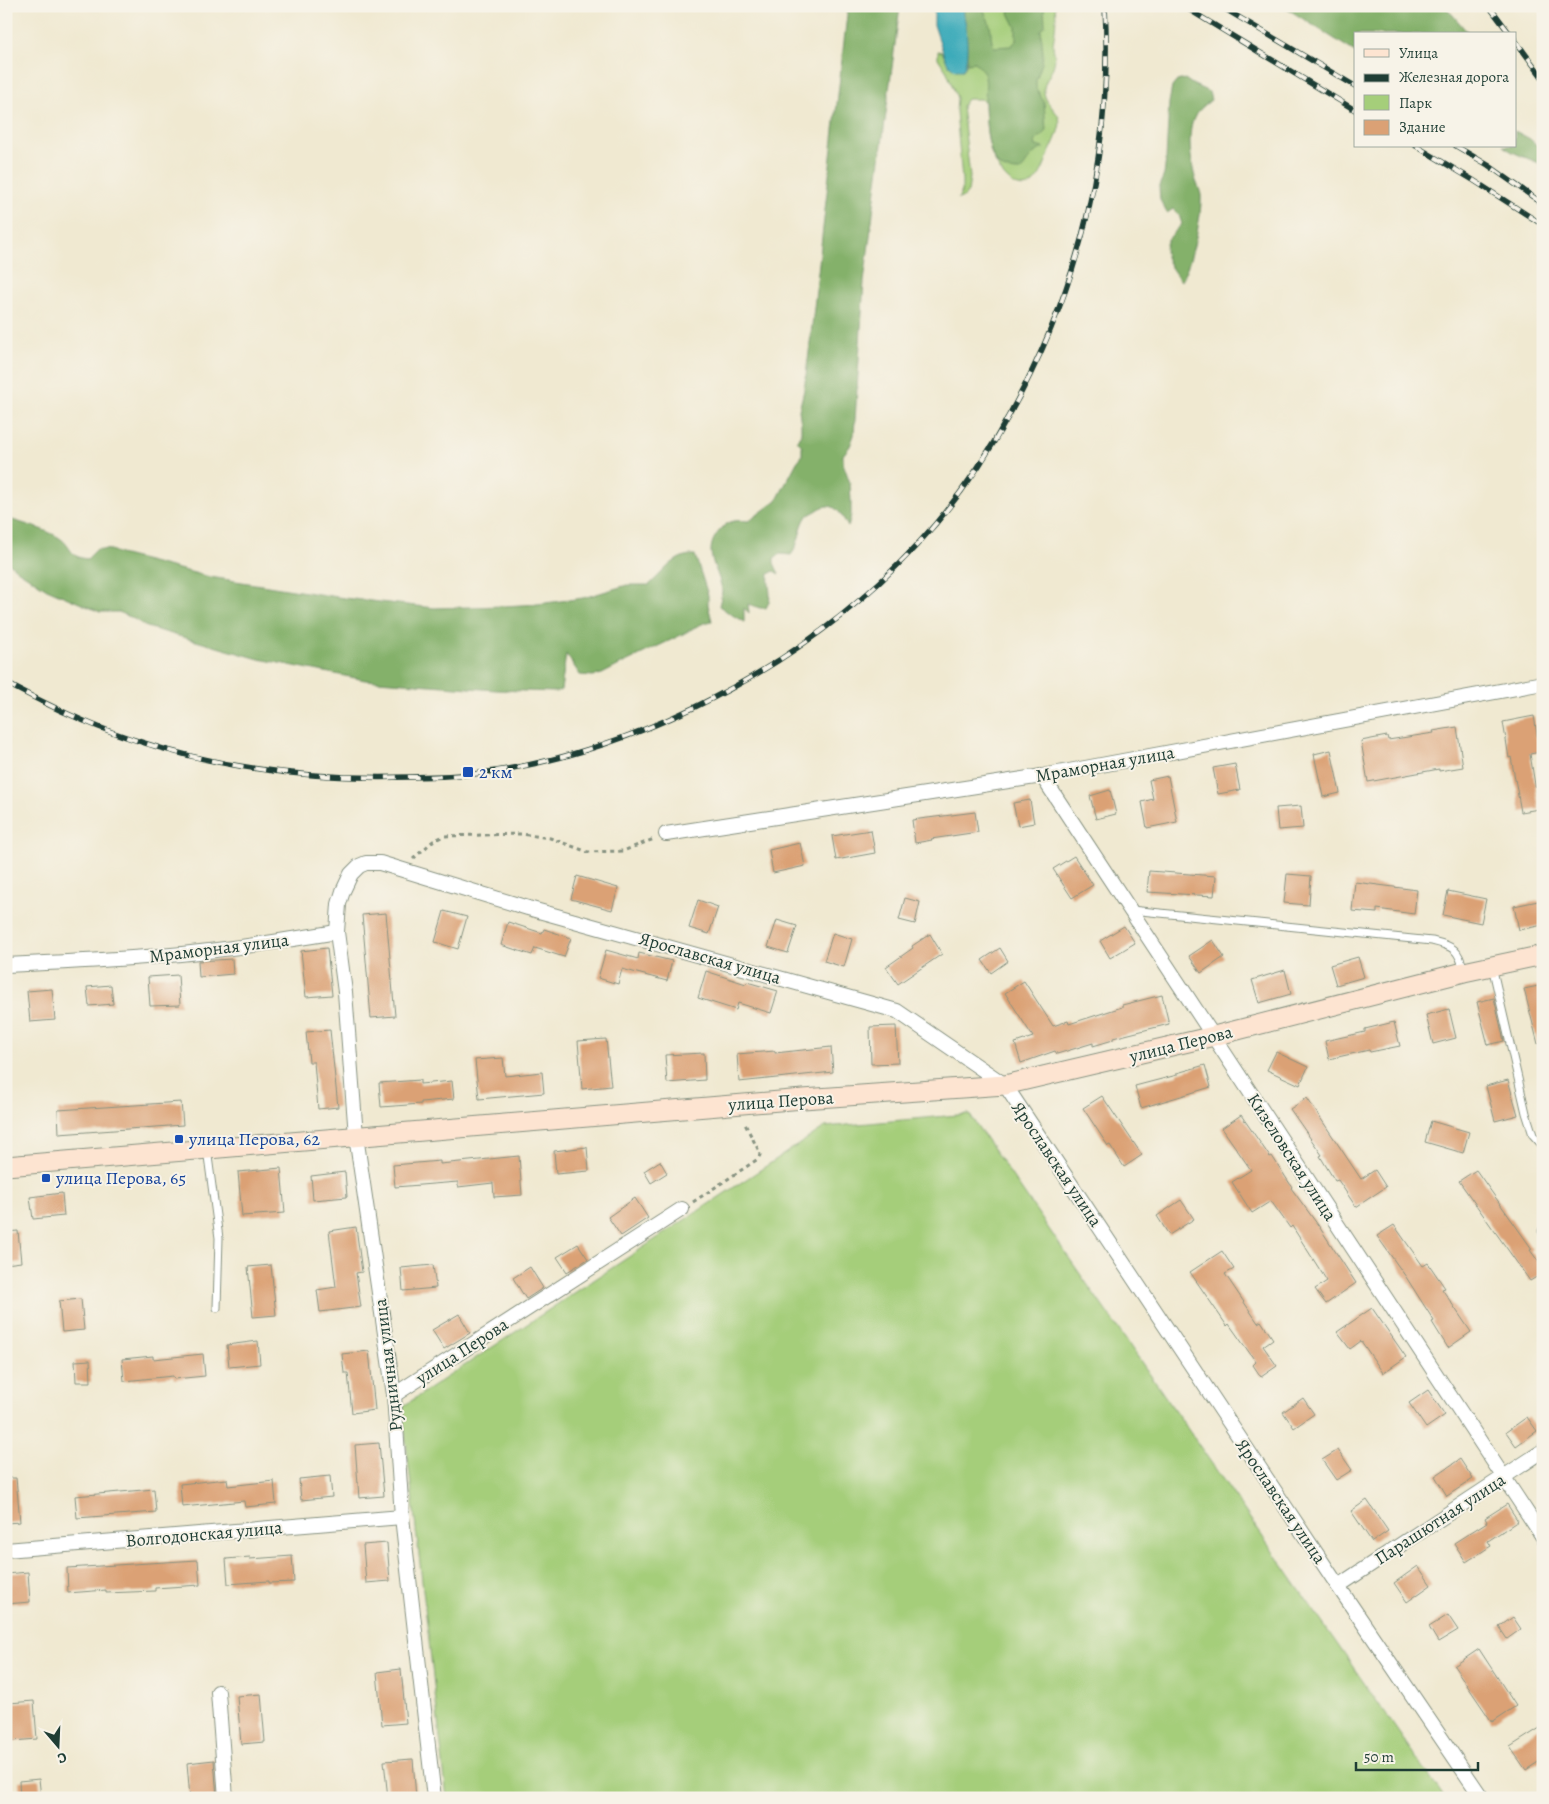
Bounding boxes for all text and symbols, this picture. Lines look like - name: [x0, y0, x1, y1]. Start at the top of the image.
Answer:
- legend: [1354, 32, 1516, 148]
- text: Улица: [1399, 43, 1438, 63]
- text: Железная дорога: [1399, 67, 1509, 87]
- text: Парк: [1399, 93, 1432, 113]
- text: Здание: [1399, 117, 1446, 137]
- street label: Мраморная улица: [1034, 740, 1177, 788]
- place label: 2 км: [479, 760, 513, 784]
- marker: 2 км: [461, 765, 475, 779]
- street label: Ярославская улица: [636, 926, 784, 990]
- street label: Мраморная улица: [148, 927, 291, 968]
- street label: улица Перова: [1126, 1019, 1236, 1069]
- street label: улица Перова: [727, 1085, 835, 1117]
- street label: Кизеловская улица: [1242, 1088, 1343, 1226]
- street label: Ярославская улица: [1006, 1097, 1108, 1232]
- place label: улица Перова, 62: [188, 1127, 320, 1151]
- marker: улица Перова, 62: [173, 1133, 185, 1145]
- place label: улица Перова, 65: [55, 1166, 186, 1190]
- marker: улица Перова, 65: [40, 1172, 52, 1184]
- street label: Рудничная улица: [368, 1296, 408, 1433]
- street label: улица Перова: [410, 1312, 513, 1390]
- street label: Ярославская улица: [1230, 1434, 1332, 1569]
- street label: Парашютная улица: [1370, 1467, 1511, 1570]
- street label: Волгодонская улица: [125, 1515, 284, 1553]
- north arrow: [32, 1722, 82, 1772]
- scale bar: [1356, 1739, 1479, 1771]
- text: С: [55, 1747, 69, 1768]
- text: 50 m: [1364, 1747, 1394, 1767]

